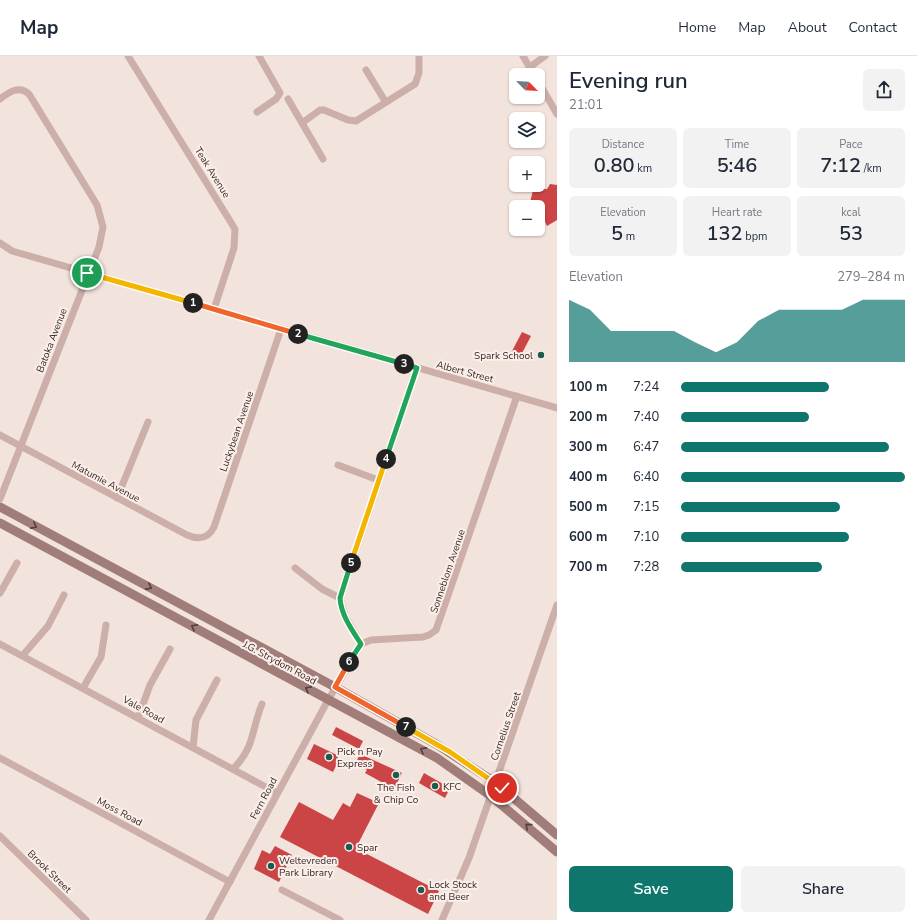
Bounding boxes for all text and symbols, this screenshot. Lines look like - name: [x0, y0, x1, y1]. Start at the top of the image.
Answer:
- text: Map: [20, 15, 58, 41]
- text: Home: [678, 18, 716, 37]
- text: Map: [738, 18, 766, 37]
- text: About: [788, 18, 827, 37]
- text: Contact: [849, 18, 897, 37]
- text: Evening run: [569, 66, 688, 96]
- north arrow: [509, 68, 545, 104]
- map controls: [509, 68, 545, 236]
- button: share: [863, 69, 905, 111]
- text: 21:01: [569, 96, 603, 114]
- button: layers: [509, 112, 545, 148]
- text: Distance: [602, 137, 644, 152]
- text: Time: [725, 137, 749, 152]
- text: Pace: [839, 137, 863, 152]
- street label: Teak Avenue: [191, 144, 233, 201]
- text: 0.80: [594, 152, 635, 179]
- text: 5:46: [717, 152, 757, 179]
- text: 7:12: [820, 152, 861, 179]
- button: +: [509, 156, 545, 192]
- text: km: [635, 161, 652, 176]
- text: /km: [861, 161, 882, 176]
- button: −: [509, 200, 545, 236]
- text: Elevation: [600, 205, 646, 220]
- text: Heart rate: [712, 205, 762, 220]
- text: kcal: [841, 205, 861, 220]
- text: 5: [611, 220, 623, 247]
- text: 132: [706, 220, 742, 247]
- text: 53: [839, 220, 863, 247]
- text: m: [623, 229, 635, 244]
- text: bpm: [742, 229, 768, 244]
- pin: [70, 256, 104, 290]
- icon: arrive: [76, 262, 98, 284]
- text: Elevation: [569, 268, 623, 286]
- text: 279–284 m: [837, 268, 905, 286]
- pin: 1: [183, 293, 203, 313]
- text: 1: [190, 295, 196, 310]
- street label: Batoka Avenue: [33, 306, 71, 375]
- pin: 2: [288, 324, 308, 344]
- text: 2: [295, 326, 301, 341]
- place label: Spark School: [474, 349, 533, 363]
- marker: Spark School: [536, 350, 546, 360]
- pin: 3: [394, 354, 414, 374]
- text: 3: [401, 356, 407, 371]
- street label: Albert Street: [435, 358, 495, 386]
- text: 100 m: [569, 378, 607, 396]
- text: 7:24: [633, 378, 659, 396]
- street label: Luckybean Avenue: [217, 389, 257, 473]
- text: 200 m: [569, 408, 607, 426]
- text: 7:40: [633, 408, 659, 426]
- text: 300 m: [569, 438, 607, 456]
- text: 6:47: [633, 438, 659, 456]
- pin: 4: [376, 449, 396, 469]
- text: 4: [383, 451, 389, 466]
- street label: Matumie Avenue: [69, 458, 142, 506]
- text: 400 m: [569, 468, 607, 486]
- text: 6:40: [633, 468, 659, 486]
- text: 500 m: [569, 498, 607, 516]
- text: 7:15: [633, 498, 659, 516]
- one-way arrow: [30, 521, 38, 529]
- street label: Sonneblom Avenue: [427, 528, 469, 615]
- text: 600 m: [569, 528, 607, 546]
- text: 7:10: [633, 528, 659, 546]
- pin: 5: [341, 553, 361, 573]
- text: 5: [348, 555, 354, 570]
- text: 700 m: [569, 558, 607, 576]
- text: 7:28: [633, 558, 659, 576]
- one-way arrow: [145, 582, 152, 590]
- one-way arrow: [190, 625, 198, 632]
- street label: J.G. Strydom Road: [239, 637, 319, 688]
- pin: 6: [339, 652, 359, 672]
- text: 6: [346, 654, 352, 669]
- one-way arrow: [305, 687, 312, 694]
- street label: Cornelius Street: [488, 690, 524, 763]
- street label: Vale Road: [119, 692, 167, 727]
- pin: 7: [396, 717, 416, 737]
- text: 7: [403, 719, 409, 734]
- place label: Pick n Pay Express: [337, 745, 383, 771]
- one-way arrow: [419, 748, 427, 755]
- marker: Pick n Pay Express: [324, 752, 334, 762]
- marker: The Fish & Chip Co: [391, 770, 401, 780]
- pin: [485, 771, 519, 805]
- street label: Fern Road: [247, 775, 281, 822]
- icon: check: [491, 777, 513, 799]
- place label: KFC: [443, 780, 462, 794]
- place label: The Fish & Chip Co: [374, 781, 419, 807]
- marker: KFC: [430, 781, 440, 791]
- street label: Moss Road: [94, 794, 145, 830]
- one-way arrow: [525, 824, 533, 831]
- place label: Spar: [357, 841, 378, 855]
- marker: Spar: [344, 842, 354, 852]
- street label: Brook Street: [24, 847, 75, 897]
- place label: Weltevreden Park Library: [279, 854, 337, 880]
- marker: Weltevreden Park Library: [266, 861, 276, 871]
- button: Save: [569, 866, 733, 912]
- button: Share: [741, 866, 905, 912]
- place label: Lock Stock and Beer: [429, 878, 478, 904]
- marker: Lock Stock and Beer: [416, 885, 426, 895]

